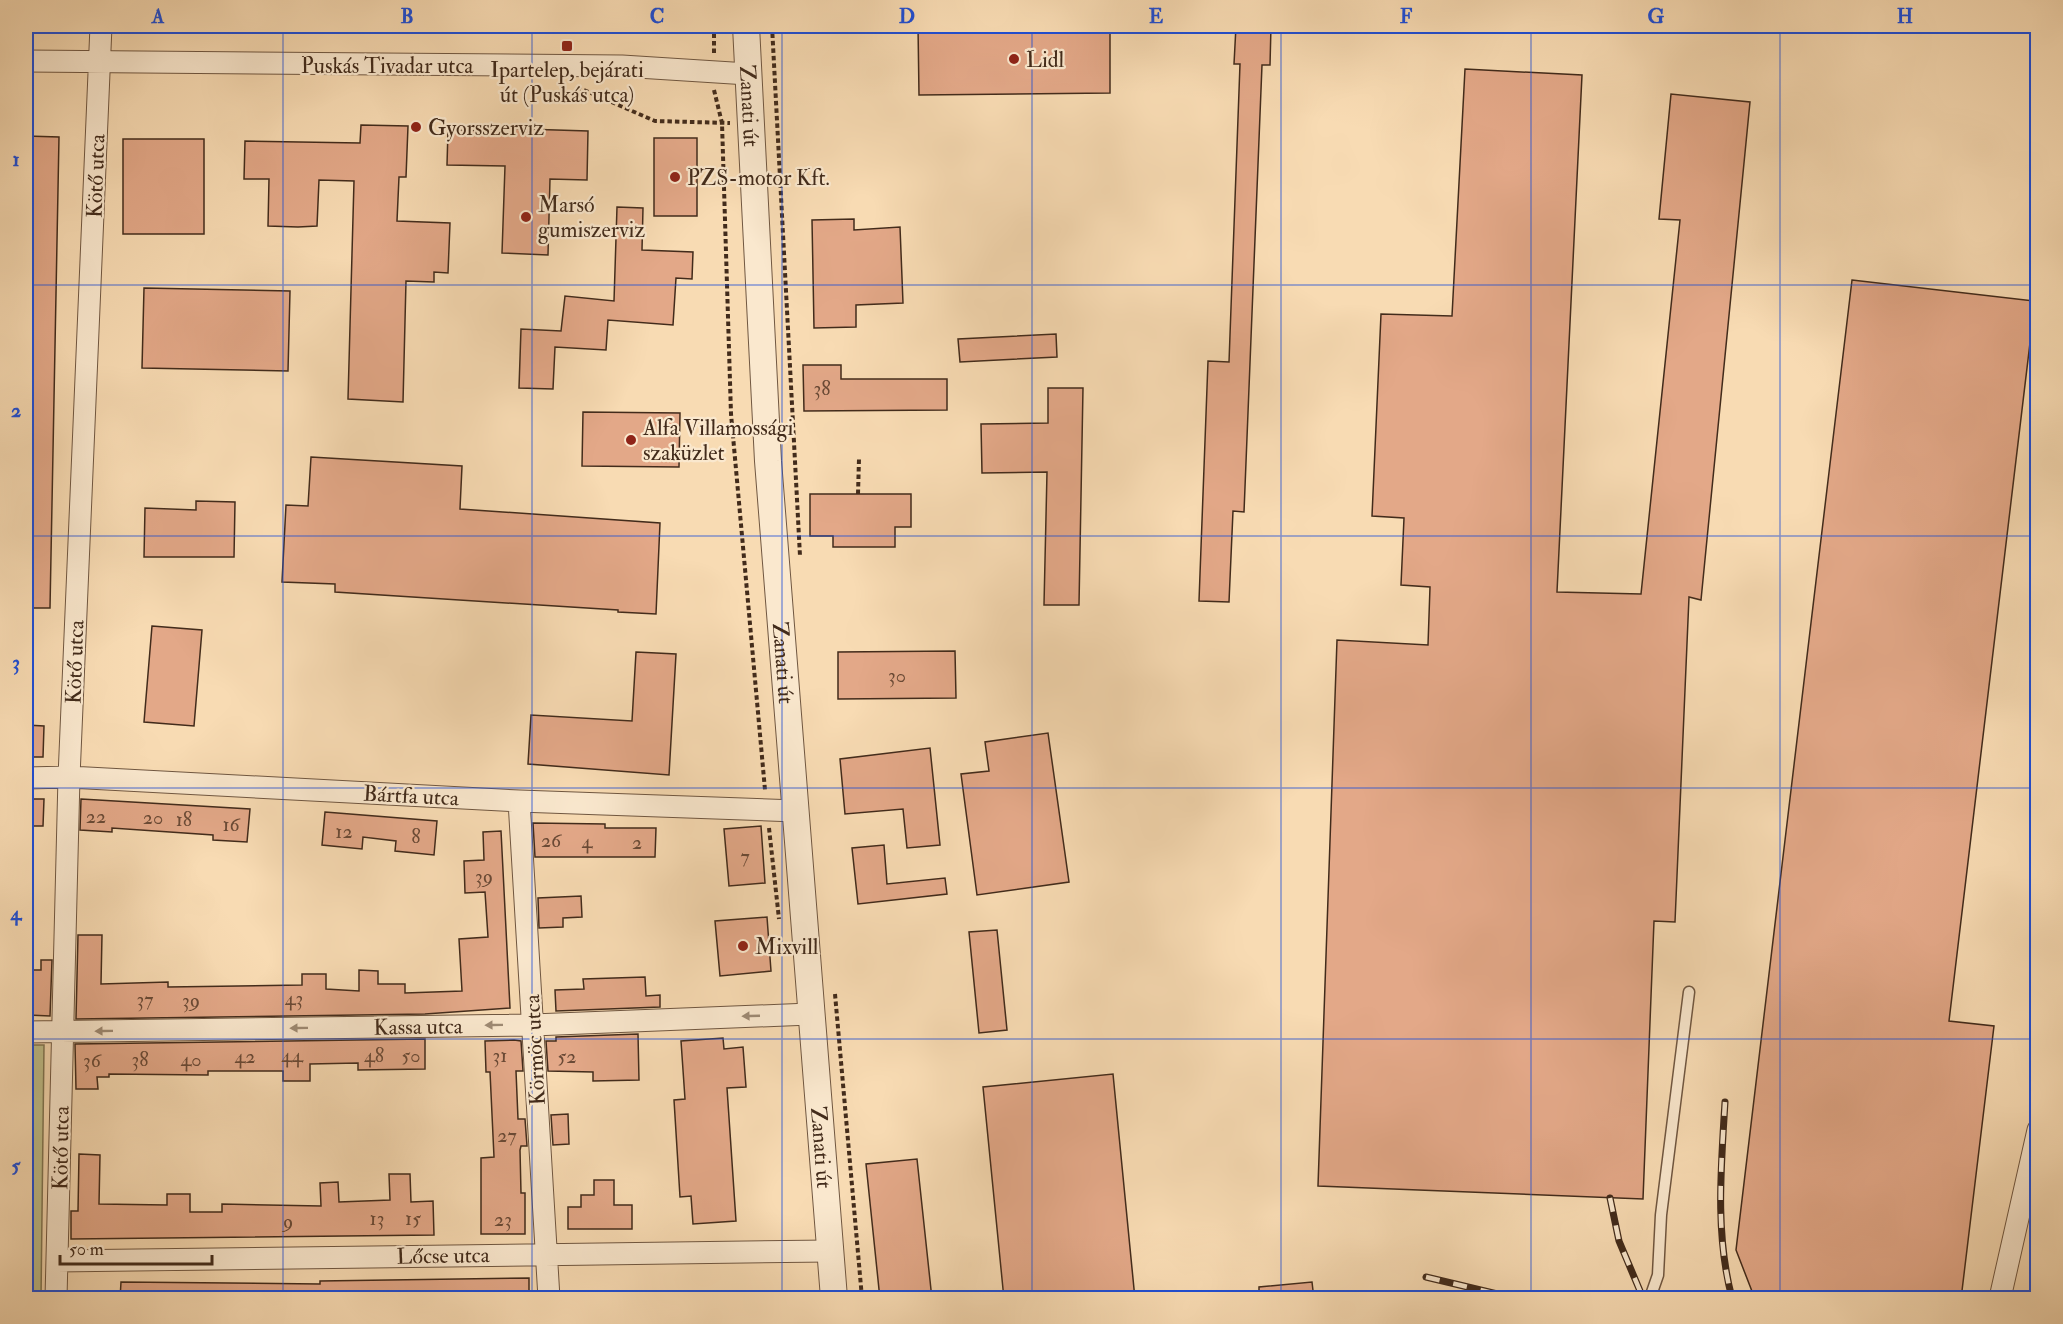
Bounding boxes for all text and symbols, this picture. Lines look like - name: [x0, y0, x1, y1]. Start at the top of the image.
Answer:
- text: A: [151, 4, 165, 29]
- text: B: [400, 4, 414, 29]
- text: C: [650, 4, 664, 29]
- text: D: [899, 4, 915, 29]
- text: E: [1149, 4, 1164, 29]
- text: F: [1400, 4, 1413, 29]
- text: G: [1648, 4, 1665, 29]
- text: H: [1897, 4, 1913, 29]
- marker: Ipartelep, bejárati út (Puskás utca): [560, 39, 574, 53]
- place label: Lidl: [1026, 46, 1065, 74]
- street label: Puskás Tivadar utca: [301, 52, 474, 80]
- marker: Lidl: [1007, 52, 1021, 66]
- place label: Ipartelep, bejárati út (Puskás utca): [490, 56, 644, 109]
- street label: Zanati út: [733, 64, 765, 148]
- place label: Gyorsszerviz: [428, 114, 544, 142]
- marker: Gyorsszerviz: [409, 120, 423, 134]
- street label: Kötő utca: [81, 133, 111, 219]
- text: 1: [12, 147, 20, 172]
- place label: PZS-motor Kft.: [687, 164, 830, 192]
- marker: PZS-motor Kft.: [668, 170, 682, 184]
- place label: Marsó gumiszerviz: [538, 191, 645, 244]
- marker: Marsó gumiszerviz: [519, 210, 533, 224]
- house number: 38: [813, 376, 831, 401]
- text: 2: [11, 398, 21, 423]
- place label: Alfa Villamossági szaküzlet: [642, 414, 794, 467]
- marker: Alfa Villamossági szaküzlet: [624, 433, 638, 447]
- street label: Kötő utca: [60, 619, 90, 705]
- street label: Zanati út: [766, 621, 800, 705]
- text: 3: [12, 650, 20, 675]
- house number: 30: [888, 663, 906, 688]
- street label: Bártfa utca: [362, 780, 461, 813]
- house number: 22: [86, 804, 106, 829]
- house number: 20: [143, 805, 163, 830]
- house number: 18: [176, 807, 192, 832]
- house number: 16: [222, 812, 240, 837]
- house number: 12: [335, 819, 353, 844]
- house number: 8: [411, 824, 421, 849]
- house number: 26: [541, 828, 562, 853]
- house number: 4: [582, 829, 594, 854]
- house number: 2: [632, 830, 642, 855]
- house number: 7: [740, 844, 750, 869]
- house number: 39: [475, 864, 493, 889]
- text: 4: [10, 901, 23, 926]
- place label: Mixvill: [755, 933, 819, 961]
- marker: Mixvill: [736, 939, 750, 953]
- house number: 43: [285, 986, 303, 1011]
- house number: 37: [137, 987, 153, 1012]
- house number: 39: [182, 988, 200, 1013]
- street label: Körmöc utca: [518, 993, 552, 1106]
- street label: Kassa utca: [373, 1012, 464, 1042]
- one-way arrow: [742, 1012, 761, 1021]
- one-way arrow: [484, 1020, 503, 1030]
- one-way arrow: [289, 1023, 308, 1033]
- one-way arrow: [94, 1026, 113, 1036]
- house number: 44: [281, 1043, 304, 1068]
- house number: 48: [364, 1043, 384, 1068]
- house number: 50: [402, 1043, 420, 1068]
- house number: 31: [493, 1043, 507, 1068]
- house number: 42: [235, 1044, 255, 1069]
- house number: 52: [558, 1044, 576, 1069]
- house number: 38: [131, 1047, 149, 1072]
- house number: 40: [180, 1047, 202, 1072]
- house number: 36: [83, 1048, 102, 1073]
- street label: Kötő utca: [46, 1105, 76, 1190]
- street label: Zanati út: [804, 1105, 838, 1189]
- house number: 27: [497, 1123, 517, 1148]
- text: 5: [12, 1153, 22, 1178]
- house number: 13: [370, 1206, 384, 1231]
- house number: 15: [405, 1206, 421, 1231]
- house number: 23: [494, 1207, 512, 1232]
- house number: 9: [281, 1209, 293, 1234]
- scale bar: [60, 1228, 212, 1266]
- text: 50 m: [69, 1238, 104, 1261]
- street label: Lőcse utca: [396, 1241, 491, 1271]

